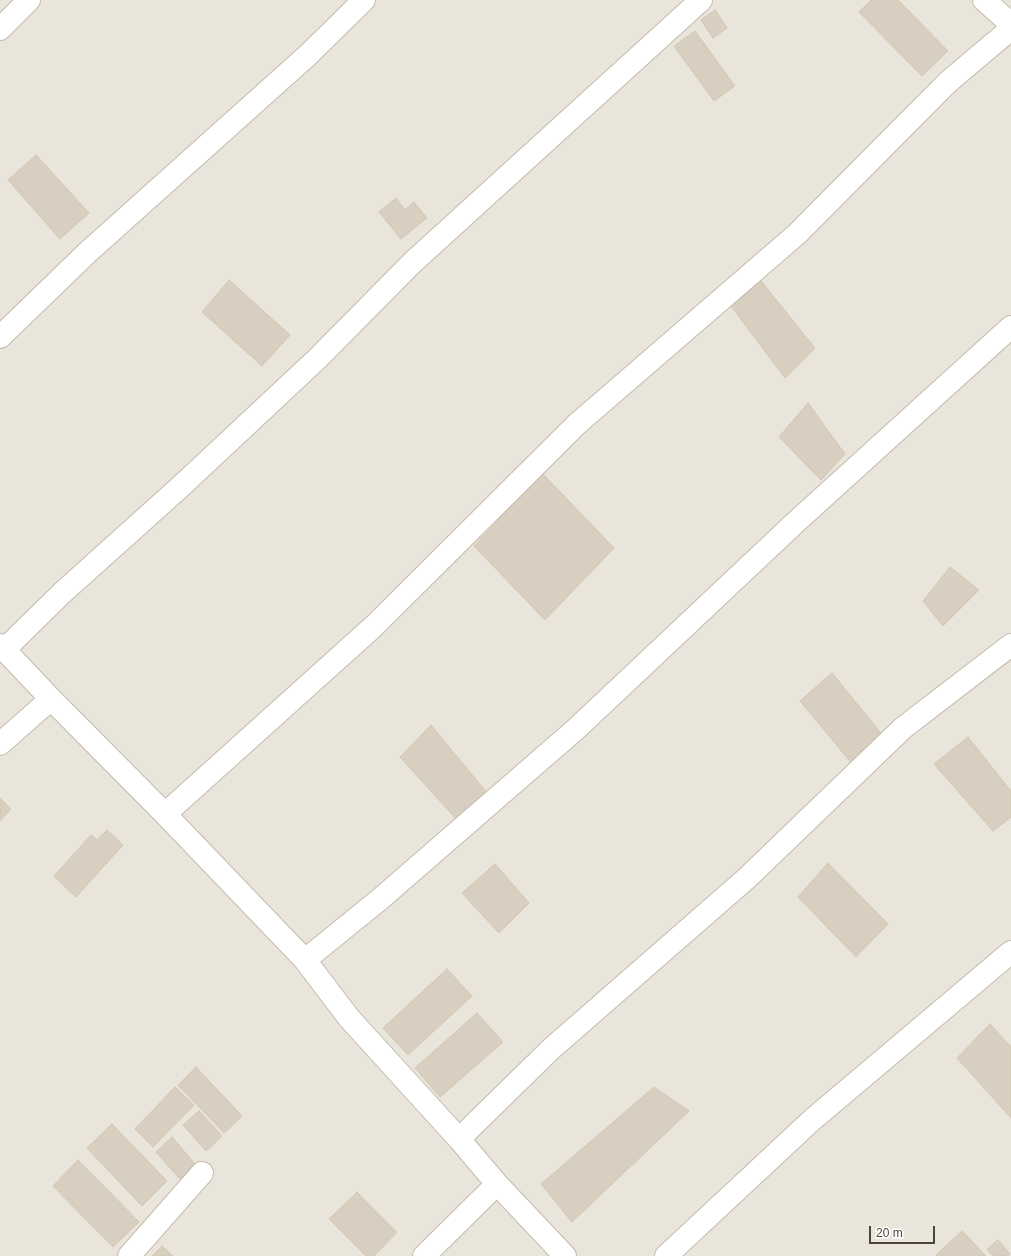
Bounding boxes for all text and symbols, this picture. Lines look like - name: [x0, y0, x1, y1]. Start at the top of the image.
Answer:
- scale bar: [871, 1218, 937, 1244]
- text: 20 m: [876, 1226, 903, 1240]

